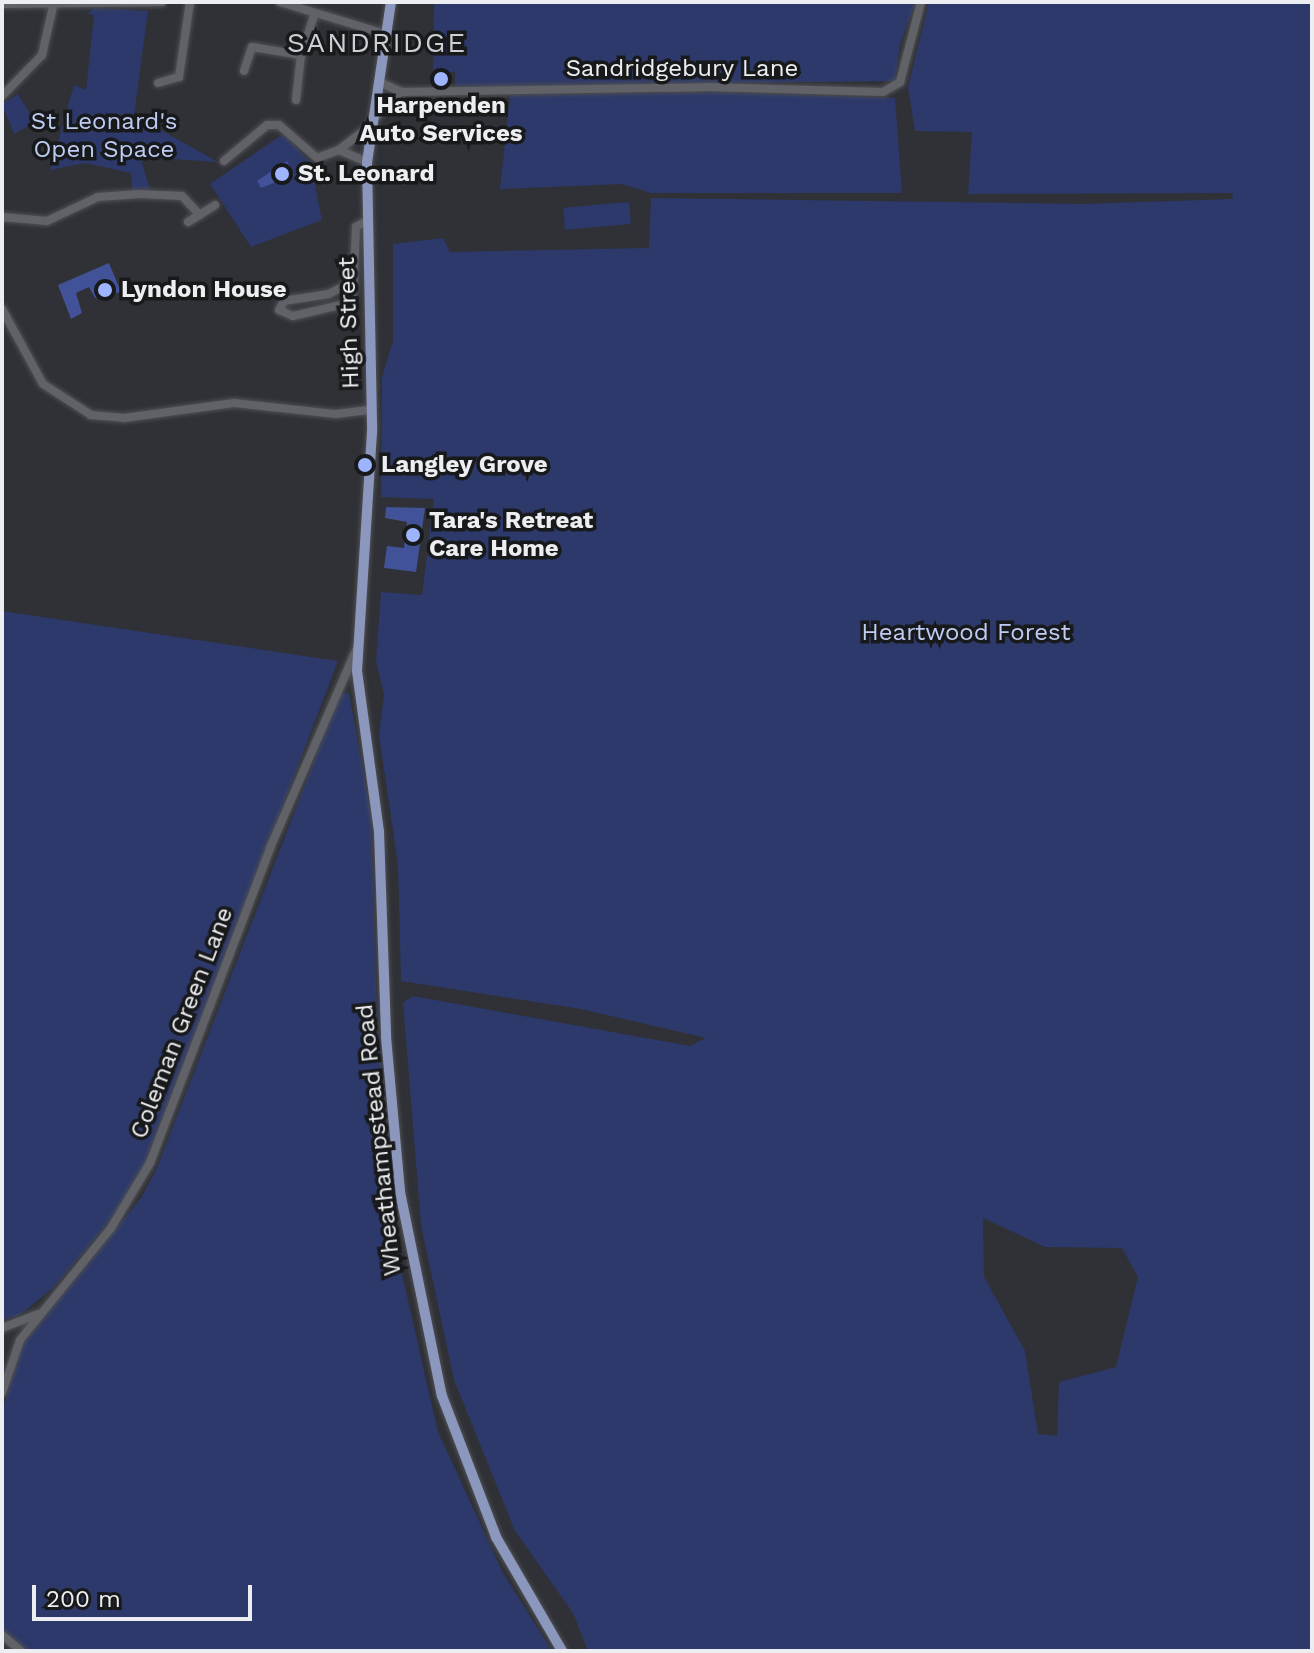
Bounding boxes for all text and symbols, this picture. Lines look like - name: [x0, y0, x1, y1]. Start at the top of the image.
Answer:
- district label: SANDRIDGE: [287, 26, 467, 60]
- street label: Sandridgebury Lane: [565, 55, 799, 83]
- marker: Harpenden Auto Services: [432, 70, 450, 88]
- place label: Harpenden Auto Services: [359, 92, 523, 148]
- park label: St Leonard's Open Space: [31, 108, 177, 164]
- place label: St. Leonard: [298, 160, 435, 188]
- marker: St. Leonard: [273, 165, 291, 183]
- street label: High Street: [332, 257, 366, 389]
- place label: Lyndon House: [121, 276, 287, 304]
- marker: Lyndon House: [96, 281, 114, 299]
- place label: Langley Grove: [381, 451, 548, 479]
- marker: Langley Grove: [356, 456, 374, 474]
- place label: Tara's Retreat Care Home: [429, 507, 593, 563]
- marker: Tara's Retreat Care Home: [404, 526, 422, 544]
- park label: Heartwood Forest: [861, 619, 1071, 647]
- street label: Coleman Green Lane: [125, 903, 239, 1143]
- street label: Wheathampstead Road: [350, 1003, 408, 1277]
- scale bar: [36, 1569, 256, 1619]
- text: 200 m: [46, 1585, 121, 1613]

